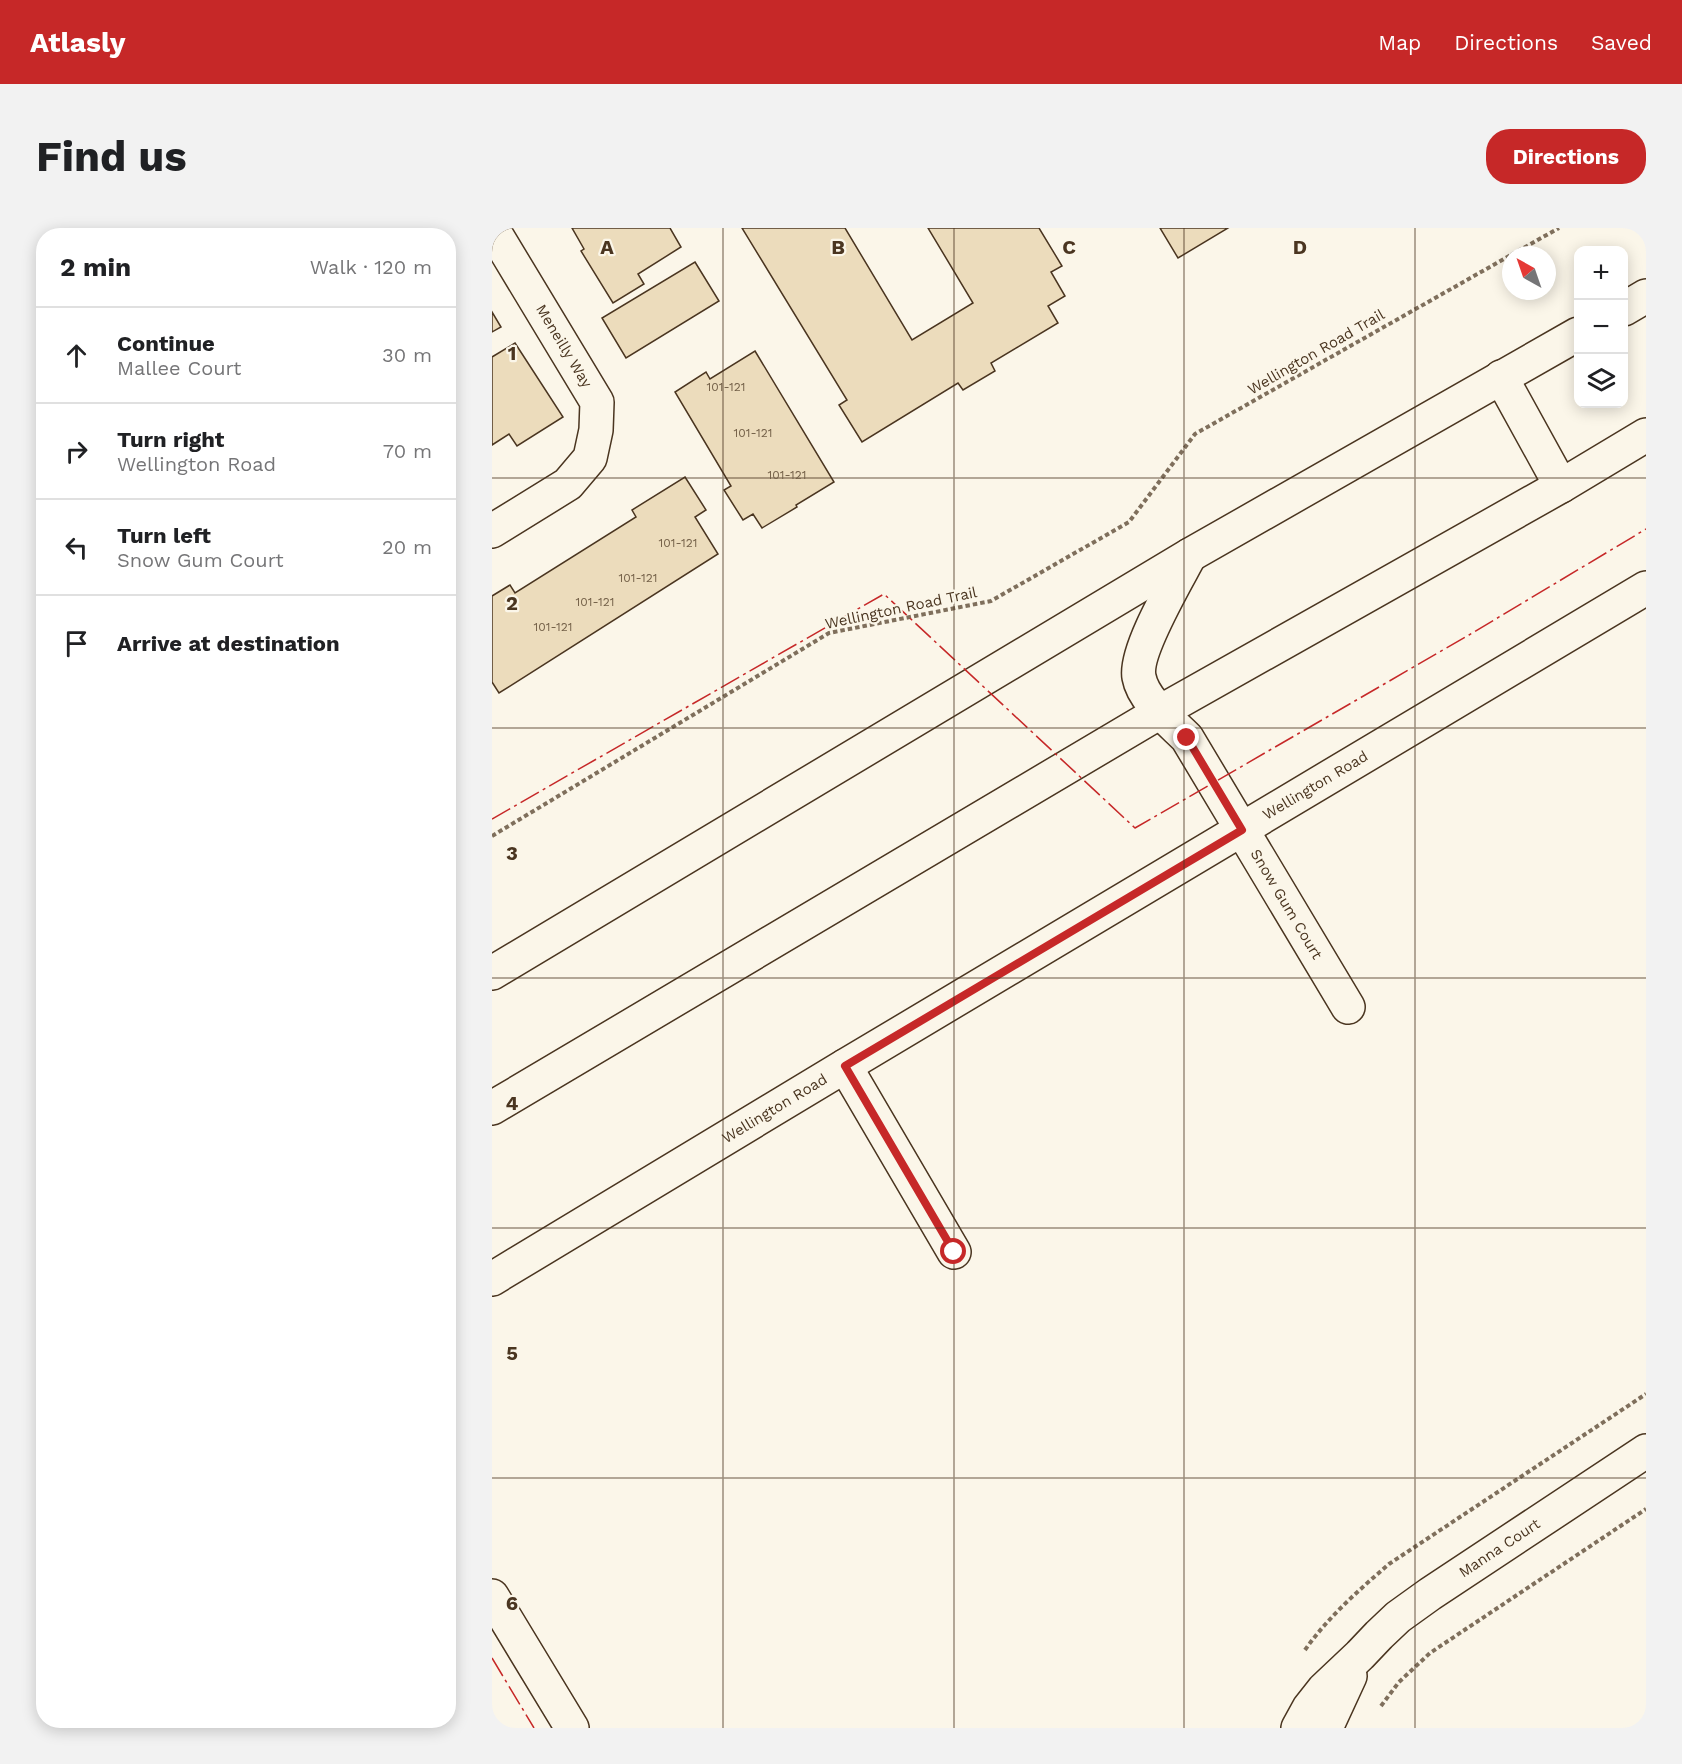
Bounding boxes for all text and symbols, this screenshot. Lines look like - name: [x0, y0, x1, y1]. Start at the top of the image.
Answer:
- text: Atlasly: [30, 26, 125, 59]
- text: Map: [1378, 30, 1421, 55]
- text: Directions: [1454, 30, 1558, 55]
- text: Saved: [1591, 30, 1652, 55]
- button: Directions: [1486, 129, 1646, 184]
- text: Find us: [36, 132, 187, 181]
- text: A: [600, 235, 614, 259]
- text: B: [831, 235, 845, 259]
- text: C: [1062, 235, 1076, 259]
- text: D: [1293, 235, 1307, 259]
- north arrow: [1502, 246, 1556, 300]
- map controls: [1574, 246, 1628, 408]
- button: +: [1574, 246, 1628, 300]
- text: 2 min: [60, 252, 131, 282]
- text: Walk · 120 m: [310, 255, 432, 279]
- button: −: [1574, 300, 1628, 354]
- street label: Meneilly Way: [532, 301, 596, 391]
- street label: Wellington Road Trail: [1244, 305, 1388, 399]
- text: Continue: [117, 331, 215, 356]
- icon: ahead: [60, 339, 93, 372]
- text: 1: [508, 341, 516, 365]
- text: 30 m: [382, 343, 432, 367]
- button: layers: [1574, 354, 1628, 408]
- text: Mallee Court: [117, 356, 241, 380]
- house number: 101-121: [707, 380, 745, 394]
- house number: 101-121: [734, 426, 772, 440]
- text: Turn right: [117, 427, 224, 452]
- icon: right: [60, 435, 93, 468]
- text: 70 m: [383, 439, 432, 463]
- text: Wellington Road: [117, 452, 276, 476]
- house number: 101-121: [768, 468, 806, 482]
- text: Turn left: [117, 523, 211, 548]
- icon: left: [60, 531, 93, 564]
- text: 20 m: [382, 535, 432, 559]
- house number: 101-121: [659, 536, 697, 550]
- text: Snow Gum Court: [117, 548, 284, 572]
- house number: 101-121: [619, 571, 657, 585]
- street label: Wellington Road Trail: [823, 583, 979, 633]
- text: 2: [506, 591, 518, 615]
- house number: 101-121: [576, 595, 614, 609]
- house number: 101-121: [534, 620, 572, 634]
- icon: arrive: [60, 627, 93, 660]
- text: Arrive at destination: [117, 631, 340, 656]
- route end: [1173, 724, 1199, 750]
- street label: Wellington Road: [1259, 747, 1371, 824]
- text: 3: [506, 841, 518, 865]
- street label: Snow Gum Court: [1247, 846, 1327, 963]
- street label: Wellington Road: [719, 1070, 830, 1147]
- text: 4: [506, 1091, 519, 1115]
- route start: [940, 1238, 966, 1264]
- text: 5: [506, 1341, 518, 1365]
- street label: Manna Court: [1455, 1514, 1544, 1581]
- text: 6: [506, 1591, 518, 1615]

